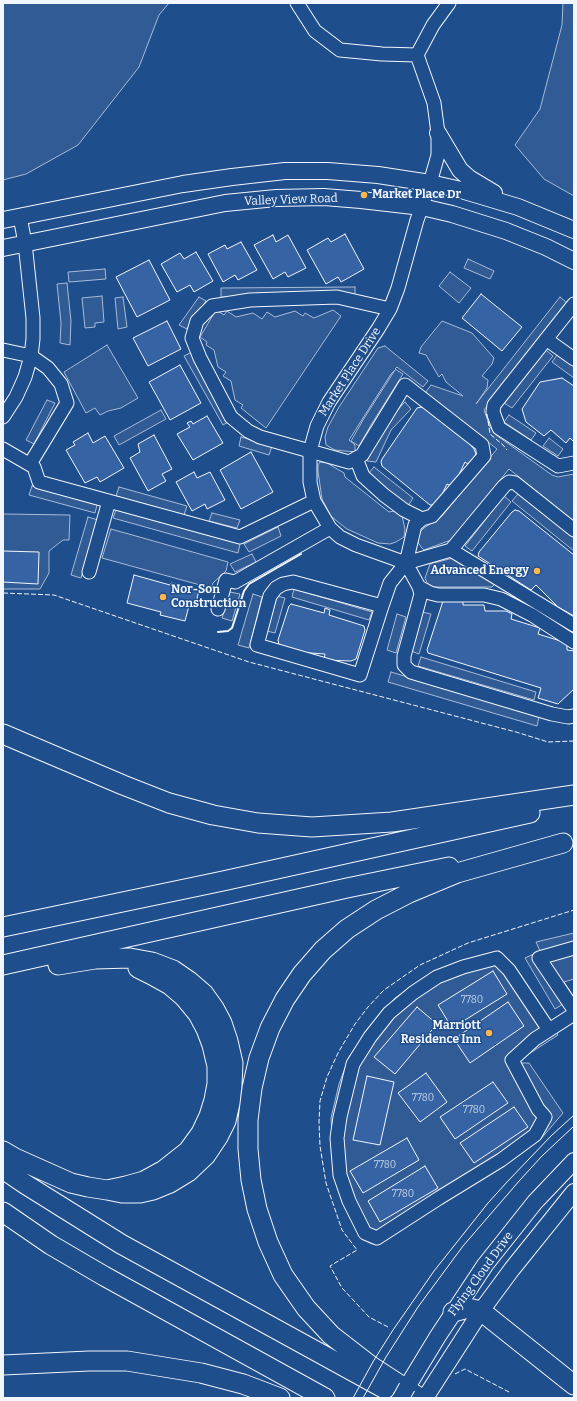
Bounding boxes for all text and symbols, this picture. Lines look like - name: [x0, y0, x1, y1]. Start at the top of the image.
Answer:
- place label: Market Place Dr: [372, 188, 461, 202]
- marker: Market Place Dr: [359, 190, 369, 200]
- street label: Valley View Road: [244, 191, 338, 209]
- street label: Market Place Drive: [316, 325, 384, 419]
- place label: Advanced Energy: [430, 564, 529, 578]
- marker: Advanced Energy: [532, 566, 542, 576]
- place label: Nor-Son Construction: [171, 583, 246, 611]
- marker: Nor-Son Construction: [158, 592, 168, 602]
- house number: 7780: [461, 994, 483, 1006]
- place label: Marriott Residence Inn: [401, 1019, 481, 1047]
- marker: Marriott Residence Inn: [484, 1028, 494, 1038]
- house number: 7780: [412, 1092, 434, 1104]
- house number: 7780: [463, 1104, 485, 1116]
- house number: 7780: [374, 1159, 396, 1171]
- house number: 7780: [392, 1188, 414, 1200]
- street label: Flying Cloud Drive: [446, 1229, 516, 1319]

